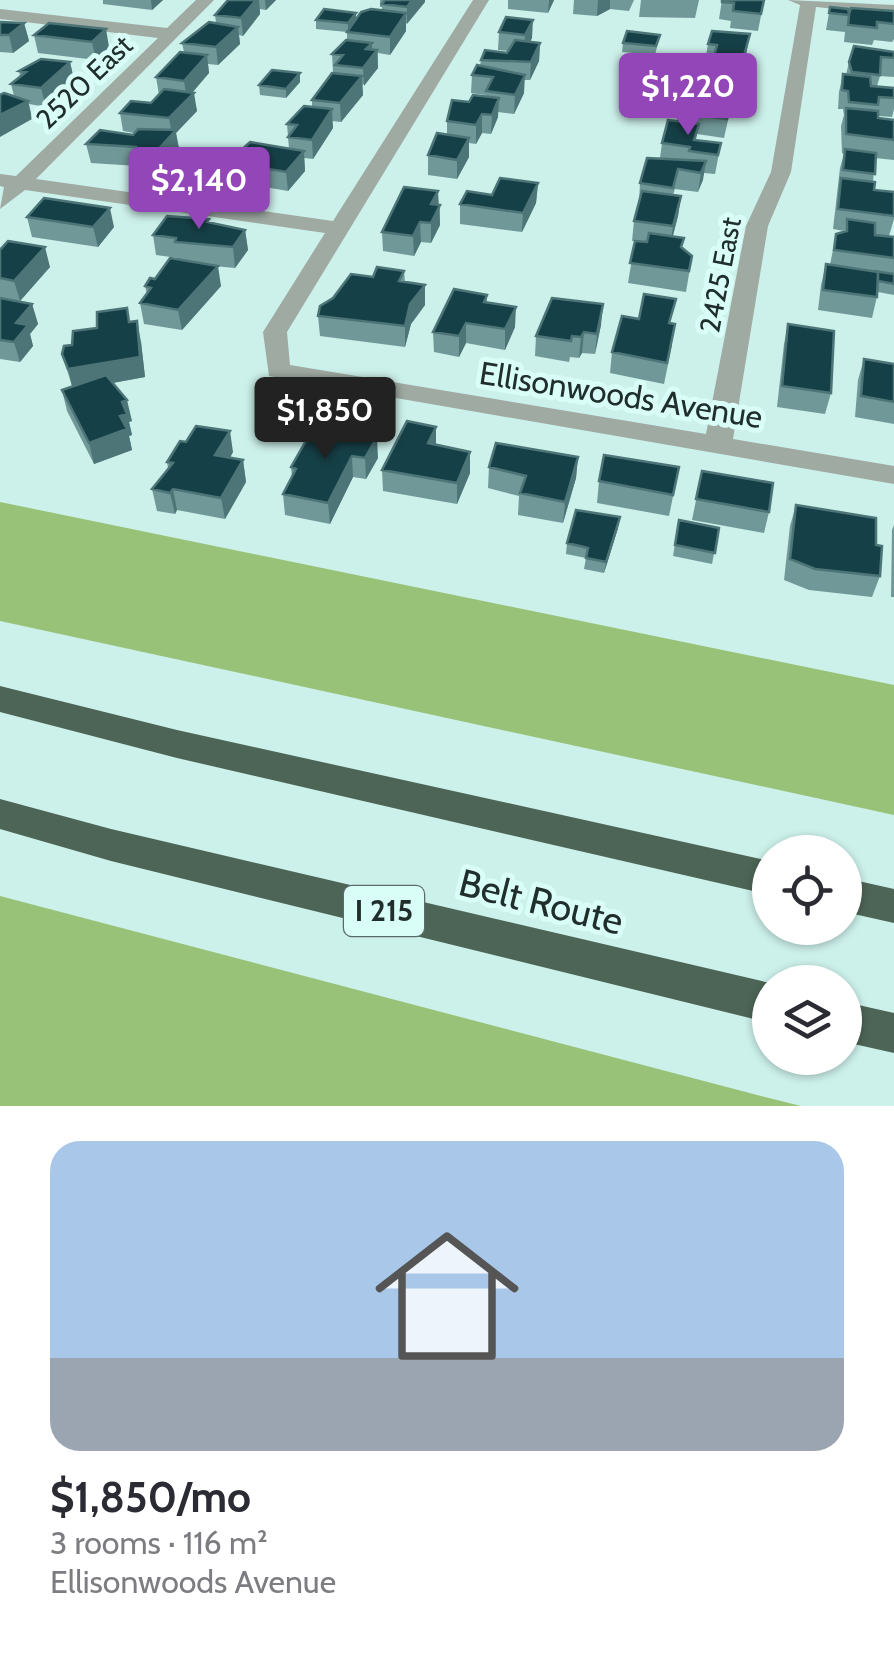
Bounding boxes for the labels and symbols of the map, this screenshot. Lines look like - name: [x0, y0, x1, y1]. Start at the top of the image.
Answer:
- street label: 2520 East: [29, 28, 139, 136]
- pin: $1,220: [607, 53, 769, 138]
- pin: $2,140: [118, 147, 280, 232]
- street label: 2425 East: [692, 214, 748, 336]
- street label: Ellisonwoods Avenue: [477, 353, 765, 436]
- pin: $1,850: [244, 377, 406, 462]
- street label: Belt Route: [454, 858, 628, 945]
- road number: I 215: [344, 886, 424, 936]

